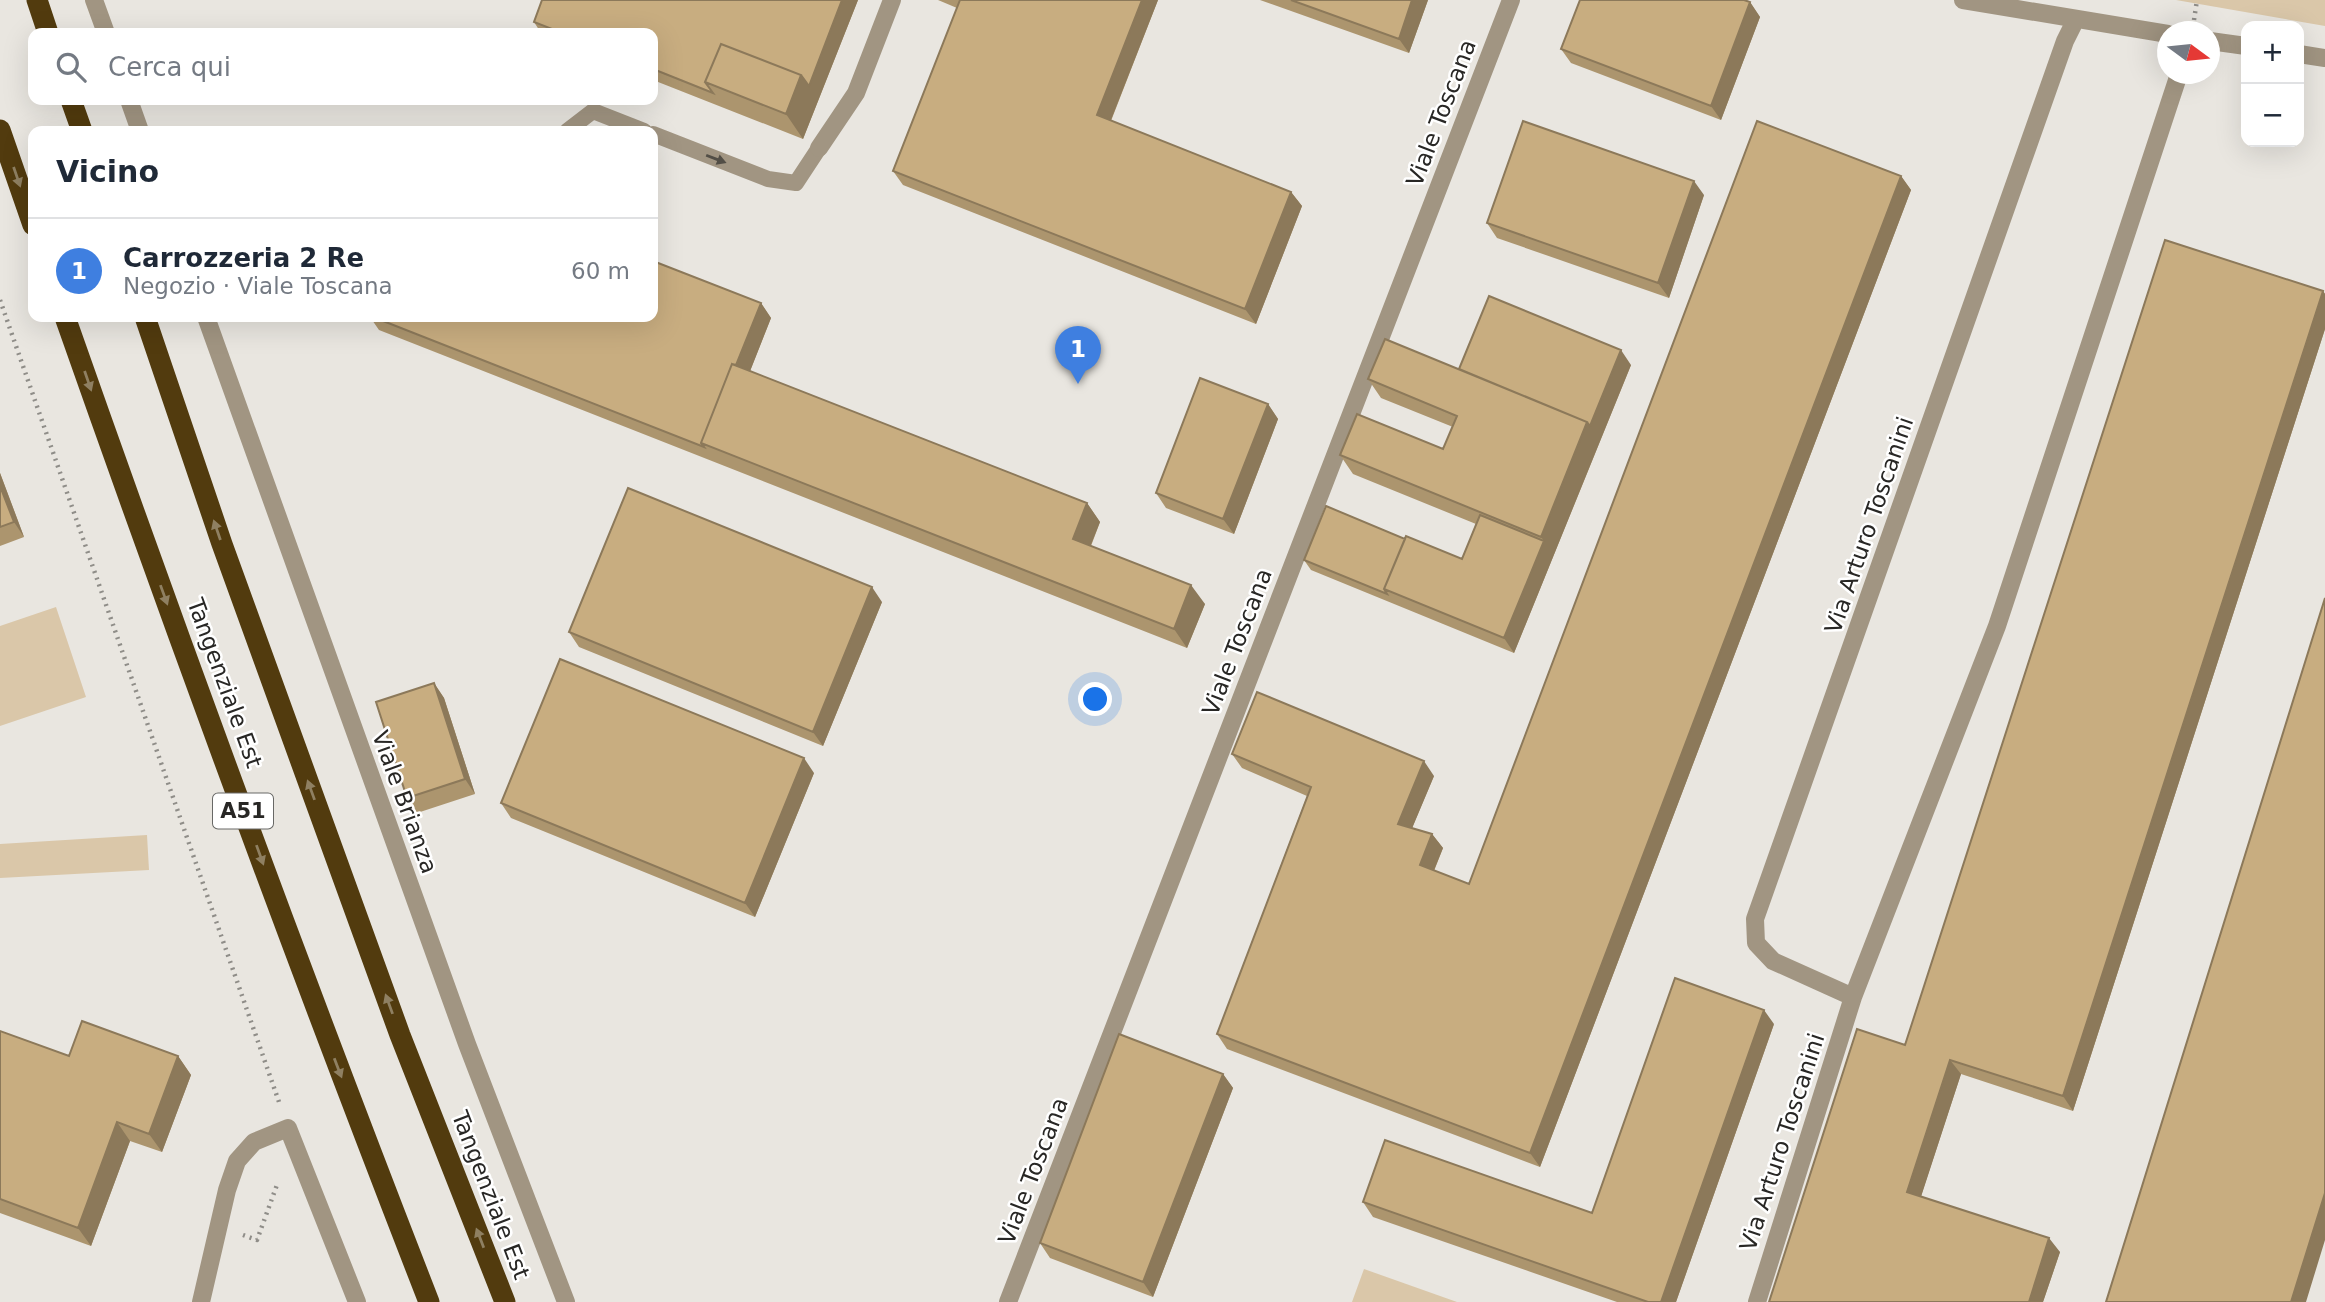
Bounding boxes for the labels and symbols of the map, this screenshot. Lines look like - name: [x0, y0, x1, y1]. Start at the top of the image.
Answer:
- north arrow: [2157, 21, 2220, 84]
- street label: Viale Toscana: [1401, 36, 1481, 190]
- one-way arrow: [706, 154, 727, 165]
- one-way arrow: [12, 167, 23, 188]
- pin: 1: [1055, 326, 1101, 384]
- one-way arrow: [83, 371, 94, 392]
- street label: Via Arturo Toscanini: [1820, 413, 1918, 637]
- one-way arrow: [211, 519, 222, 540]
- street label: Viale Toscana: [1197, 565, 1277, 719]
- one-way arrow: [159, 585, 170, 606]
- street label: Tangenziale Est: [182, 594, 268, 771]
- your location: [1078, 682, 1112, 716]
- street label: Viale Brianza: [367, 727, 443, 877]
- one-way arrow: [306, 779, 317, 800]
- road number: A51: [213, 794, 273, 828]
- one-way arrow: [255, 844, 266, 865]
- one-way arrow: [383, 993, 394, 1014]
- street label: Via Arturo Toscanini: [1735, 1030, 1829, 1254]
- one-way arrow: [333, 1058, 344, 1079]
- street label: Viale Toscana: [993, 1094, 1073, 1248]
- street label: Tangenziale Est: [447, 1106, 535, 1283]
- one-way arrow: [475, 1228, 486, 1249]

